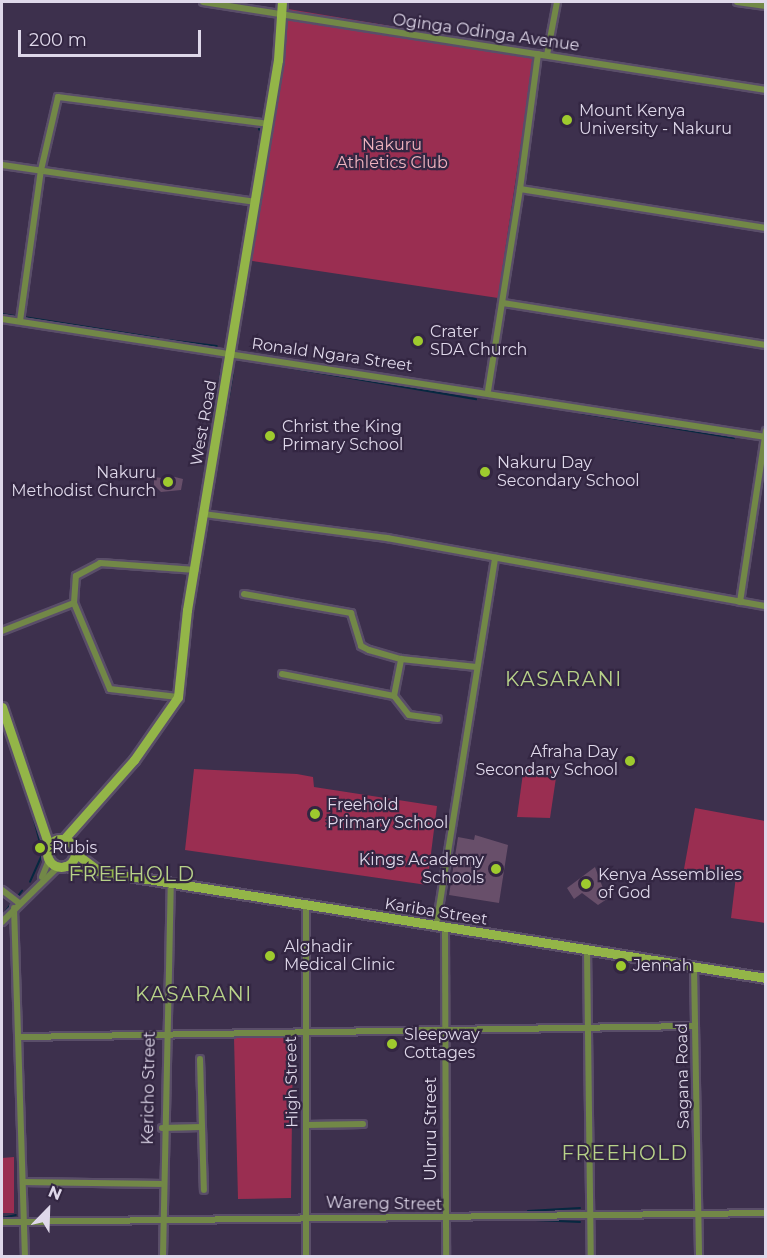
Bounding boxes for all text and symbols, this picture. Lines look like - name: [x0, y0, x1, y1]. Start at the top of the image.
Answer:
- street label: Oginga Odinga Avenue: [391, 10, 581, 56]
- scale bar: [21, 18, 204, 56]
- text: 200 m: [29, 29, 87, 51]
- place label: Mount Kenya University - Nakuru: [579, 101, 732, 139]
- marker: Mount Kenya University - Nakuru: [560, 113, 574, 127]
- park label: Nakuru Athletics Club: [336, 135, 448, 173]
- place label: Crater SDA Church: [430, 322, 527, 360]
- street label: Ronald Ngara Street: [250, 334, 414, 376]
- marker: Crater SDA Church: [411, 334, 425, 348]
- street label: West Road: [187, 379, 221, 467]
- place label: Christ the King Primary School: [282, 417, 403, 455]
- marker: Christ the King Primary School: [263, 429, 277, 443]
- place label: Nakuru Day Secondary School: [497, 453, 640, 491]
- place label: Nakuru Methodist Church: [11, 463, 156, 501]
- marker: Nakuru Day Secondary School: [478, 465, 492, 479]
- marker: Nakuru Methodist Church: [161, 475, 175, 489]
- district label: KASARANI: [505, 667, 623, 691]
- place label: Afraha Day Secondary School: [475, 742, 618, 780]
- marker: Afraha Day Secondary School: [623, 754, 637, 768]
- place label: Freehold Primary School: [327, 795, 448, 833]
- marker: Freehold Primary School: [308, 807, 322, 821]
- place label: Rubis: [52, 838, 97, 858]
- marker: Rubis: [33, 841, 47, 855]
- place label: Kings Academy Schools: [359, 850, 484, 888]
- district label: FREEHOLD: [68, 862, 196, 886]
- marker: Kings Academy Schools: [489, 862, 503, 876]
- place label: Kenya Assemblies of God: [598, 865, 742, 903]
- marker: Kenya Assemblies of God: [579, 877, 593, 891]
- street label: Kariba Street: [383, 894, 489, 930]
- place label: Alghadir Medical Clinic: [284, 937, 395, 975]
- marker: Alghadir Medical Clinic: [261, 947, 279, 965]
- place label: Jennah: [633, 956, 693, 976]
- marker: Jennah: [614, 959, 628, 973]
- district label: KASARANI: [135, 982, 253, 1006]
- street label: Sagana Road: [672, 1023, 694, 1129]
- place label: Sleepway Cottages: [404, 1025, 480, 1063]
- street label: Kericho Street: [138, 1031, 160, 1145]
- street label: High Street: [282, 1036, 302, 1128]
- marker: Sleepway Cottages: [385, 1037, 399, 1051]
- street label: Uhuru Street: [421, 1077, 441, 1181]
- district label: FREEHOLD: [561, 1141, 689, 1165]
- north arrow: [18, 1180, 78, 1240]
- text: N: [46, 1182, 65, 1204]
- street label: Wareng Street: [326, 1193, 442, 1215]

